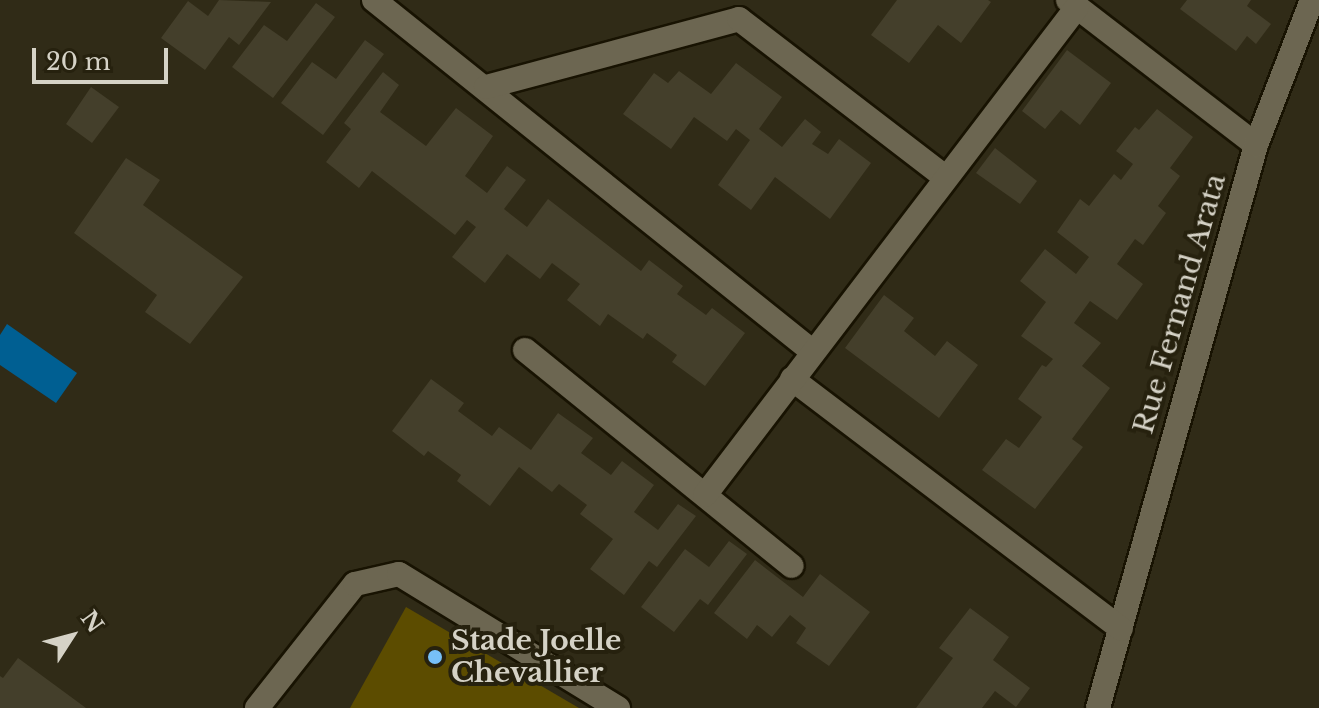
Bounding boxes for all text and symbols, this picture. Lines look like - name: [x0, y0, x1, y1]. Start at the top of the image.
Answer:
- scale bar: [36, 32, 172, 82]
- text: 20 m: [46, 47, 111, 76]
- street label: Rue Fernand Arata: [1127, 170, 1233, 438]
- north arrow: [32, 596, 112, 676]
- text: N: [75, 605, 109, 638]
- place label: Stade Joelle Chevallier: [451, 624, 621, 690]
- marker: Stade Joelle Chevallier: [426, 648, 444, 666]

